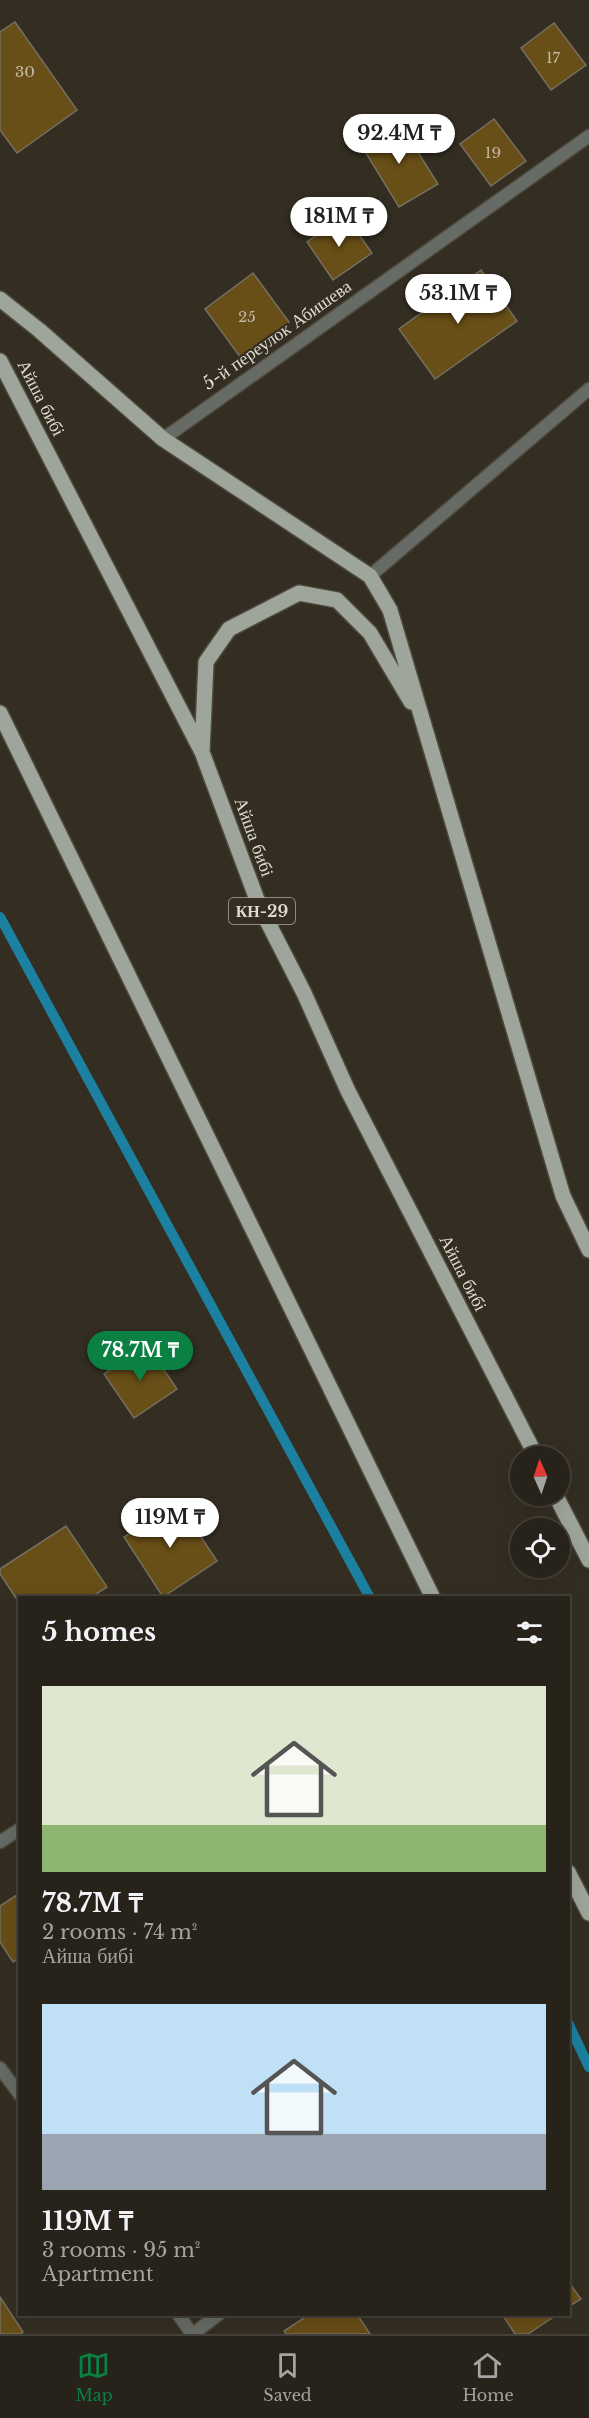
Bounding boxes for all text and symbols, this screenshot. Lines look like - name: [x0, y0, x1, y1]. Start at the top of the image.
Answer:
- house number: 17: [546, 48, 561, 67]
- house number: 30: [15, 62, 35, 81]
- pin: 92.4M ₸: [344, 114, 454, 165]
- text: 92.4M ₸: [357, 121, 441, 145]
- house number: 19: [485, 143, 501, 162]
- pin: 181M ₸: [290, 197, 388, 248]
- text: 181M ₸: [304, 204, 374, 228]
- pin: 53.1M ₸: [403, 274, 513, 325]
- street label: 5-й переулок Абишева: [198, 275, 356, 395]
- text: 53.1M ₸: [419, 281, 497, 305]
- house number: 25: [238, 307, 256, 326]
- street label: Айша бибі: [12, 356, 70, 440]
- street label: Айша бибі: [230, 794, 278, 880]
- road number: КН-29: [229, 898, 295, 924]
- street label: Айша бибі: [434, 1231, 492, 1315]
- pin: 78.7M ₸: [85, 1331, 195, 1382]
- text: 78.7M ₸: [101, 1338, 179, 1362]
- north arrow: [510, 1446, 570, 1506]
- map controls: [510, 1446, 570, 1578]
- pin: 119M ₸: [121, 1498, 219, 1549]
- text: 119M ₸: [135, 1505, 205, 1529]
- button: locate: [510, 1518, 570, 1578]
- text: 5 homes: [42, 1616, 156, 1648]
- icon: filters: [513, 1616, 546, 1649]
- icon: home: [240, 1725, 348, 1833]
- text: 78.7M ₸: [42, 1887, 143, 1919]
- text: 2 rooms · 74 m²: [42, 1920, 198, 1944]
- text: Айша бибі: [42, 1944, 134, 1968]
- icon: home: [240, 2043, 348, 2151]
- text: 119M ₸: [42, 2205, 133, 2237]
- text: 3 rooms · 95 m²: [42, 2238, 200, 2262]
- text: Apartment: [42, 2262, 153, 2286]
- tab: Map: [75, 2349, 113, 2405]
- tab: Saved: [263, 2349, 312, 2405]
- tab: Home: [462, 2349, 514, 2405]

